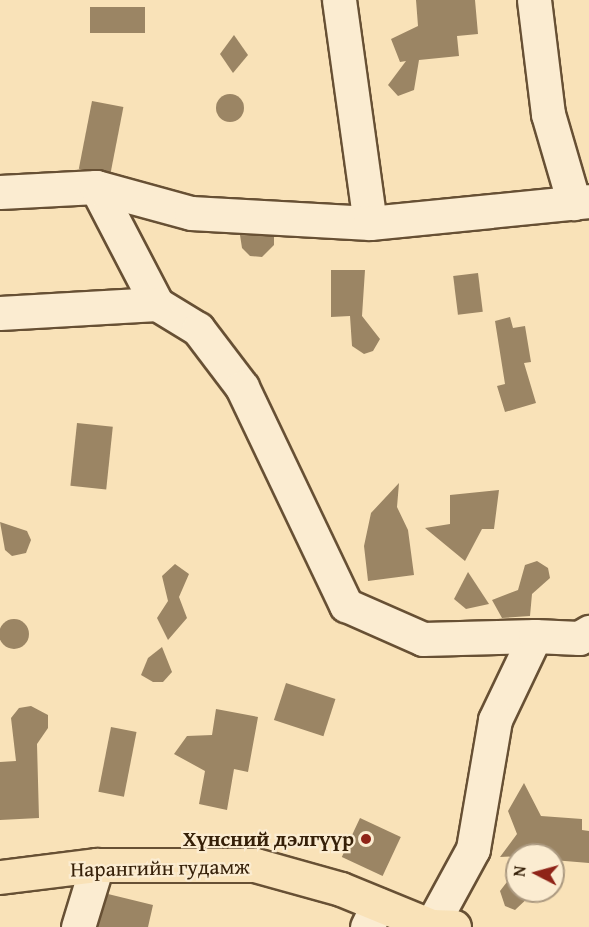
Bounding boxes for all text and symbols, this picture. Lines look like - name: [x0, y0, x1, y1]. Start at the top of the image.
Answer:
- place label: Хүнсний дэлгүүр: [183, 826, 354, 852]
- marker: Хүнсний дэлгүүр: [359, 832, 373, 846]
- north arrow: [505, 843, 565, 903]
- street label: Нарангийн гудамж: [70, 854, 250, 882]
- text: N: [507, 865, 532, 878]

